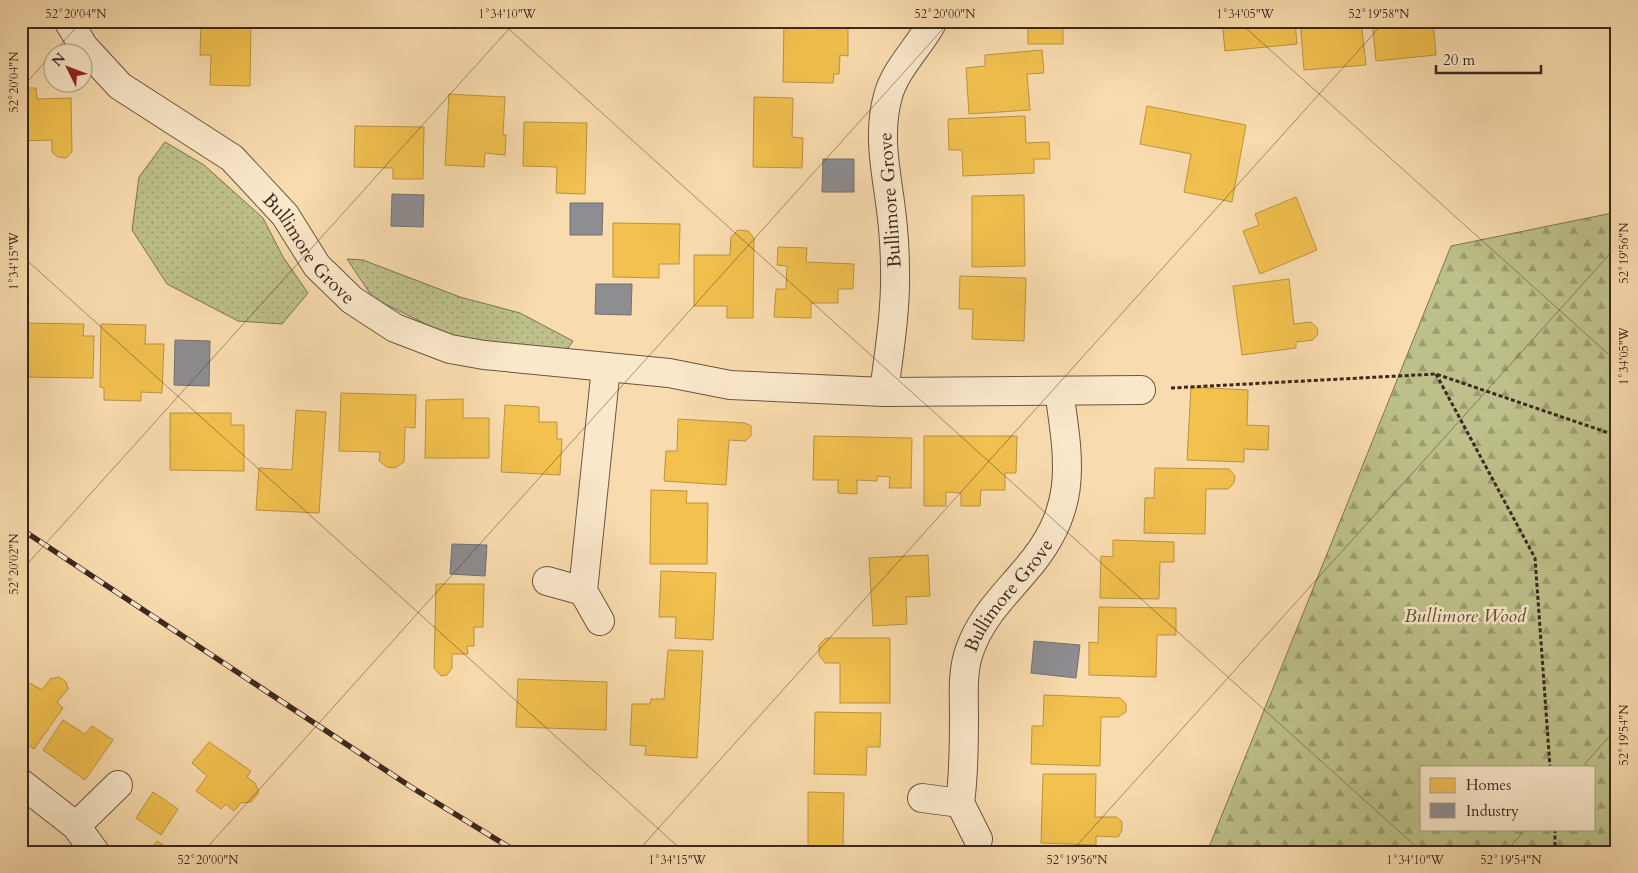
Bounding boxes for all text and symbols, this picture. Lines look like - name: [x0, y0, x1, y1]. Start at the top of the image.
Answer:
- text: 52°20'04"N: [46, 6, 107, 22]
- text: 1°34'10"W: [478, 6, 537, 22]
- text: 52°20'00"N: [915, 6, 976, 22]
- text: 1°34'05"W: [1216, 6, 1275, 22]
- text: 52°19'58"N: [1349, 6, 1410, 22]
- north arrow: [42, 42, 92, 92]
- scale bar: [1436, 42, 1540, 74]
- text: N: [48, 49, 70, 71]
- text: 20 m: [1443, 50, 1475, 70]
- text: 52°20'04"N: [6, 51, 22, 112]
- street label: Bullimore Grove: [872, 131, 908, 269]
- street label: Bullimore Grove: [257, 187, 361, 310]
- text: 52°19'56"N: [1616, 222, 1632, 283]
- text: 1°34'15"W: [6, 231, 22, 290]
- text: 1°34'05"W: [1616, 326, 1632, 385]
- text: 52°20'02"N: [6, 533, 22, 594]
- street label: Bullimore Grove: [958, 534, 1059, 656]
- park label: Bullimore Wood: [1404, 603, 1527, 629]
- text: 52°19'54"N: [1616, 704, 1632, 765]
- legend: [1420, 766, 1596, 830]
- text: Homes: [1466, 775, 1511, 795]
- text: Industry: [1466, 801, 1519, 821]
- text: 52°20'00"N: [178, 852, 239, 868]
- text: 1°34'15"W: [648, 852, 707, 868]
- text: 52°19'56"N: [1047, 852, 1108, 868]
- text: 1°34'10"W: [1386, 852, 1445, 868]
- text: 52°19'54"N: [1481, 852, 1542, 868]

